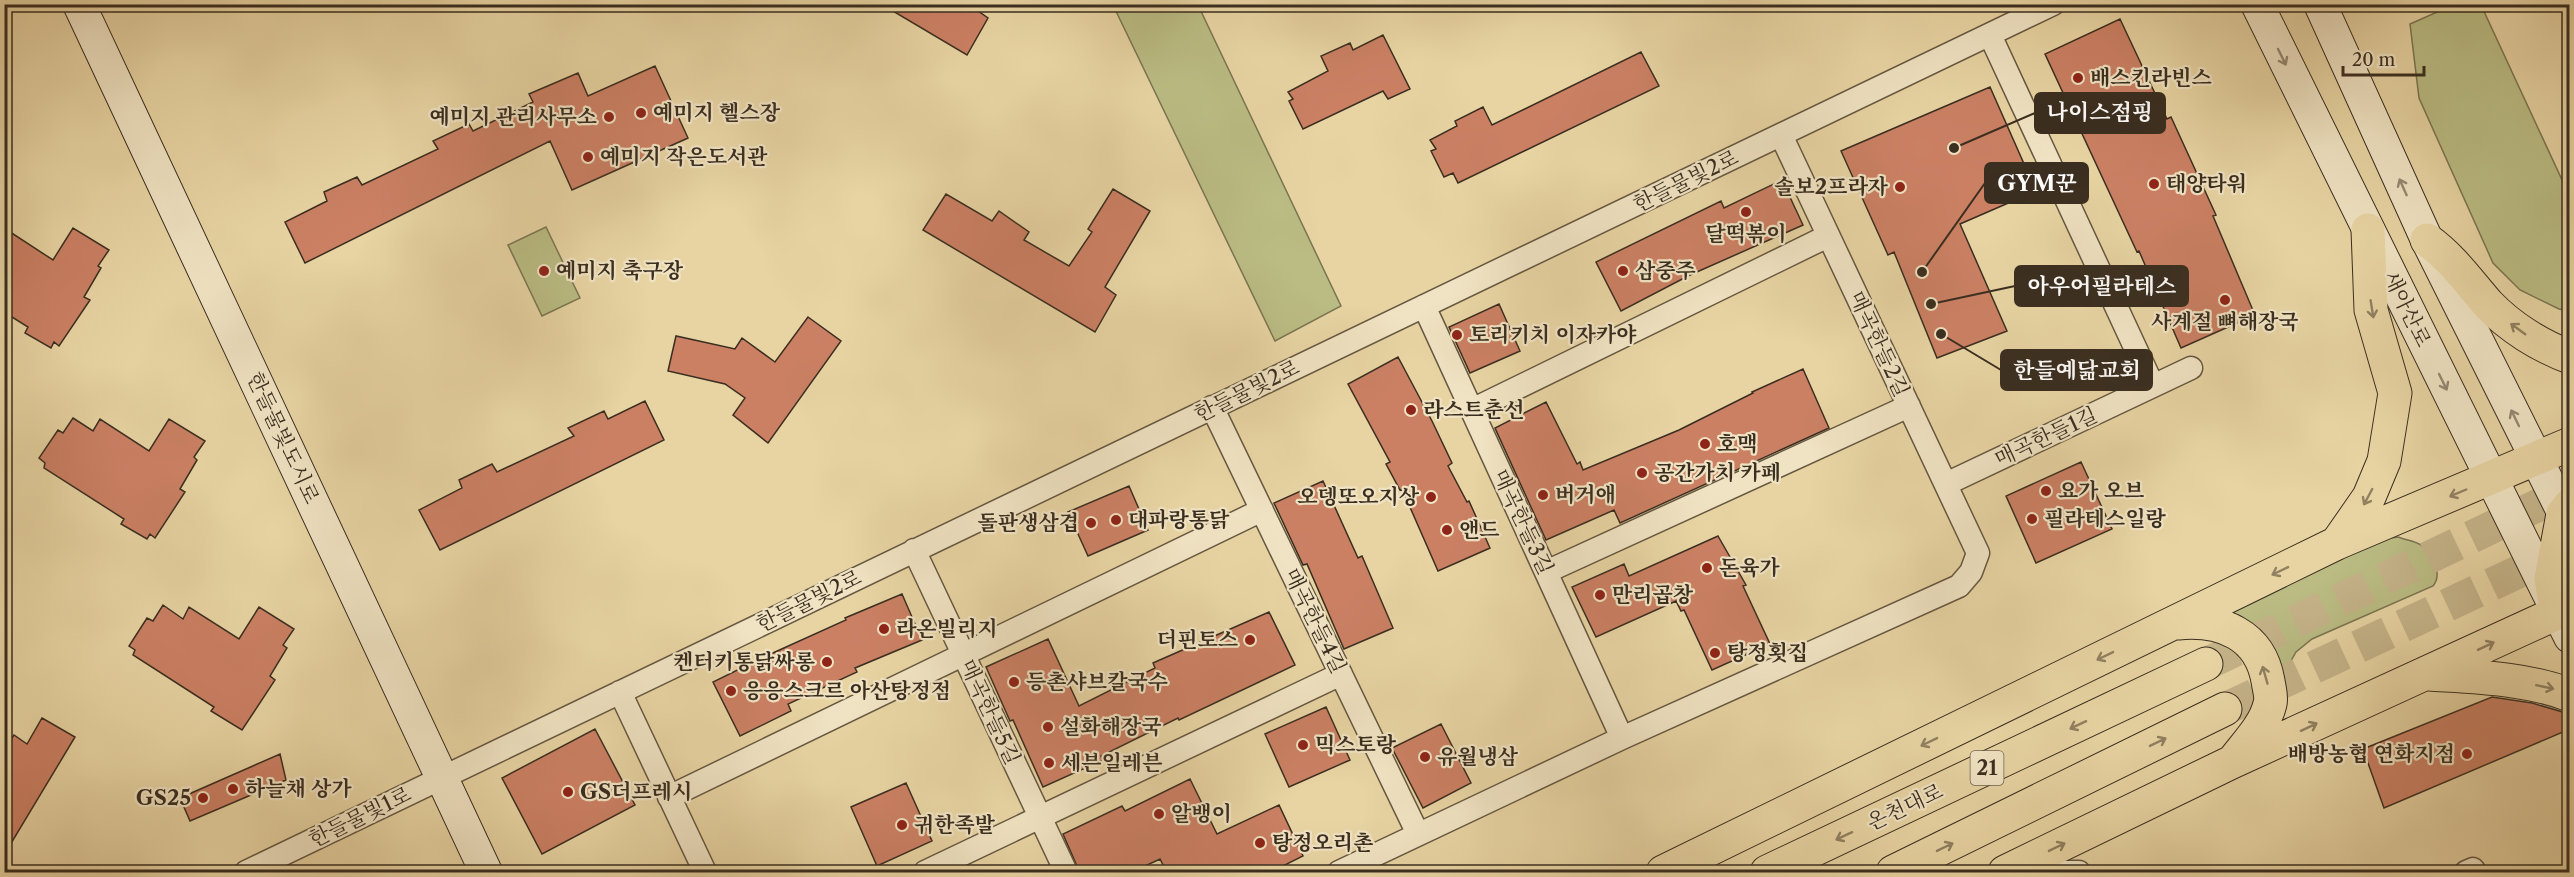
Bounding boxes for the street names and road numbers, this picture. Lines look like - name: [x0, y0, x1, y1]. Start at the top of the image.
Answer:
- street label: 한들물빛2로: [1629, 144, 1742, 217]
- street label: 새아산로: [2378, 267, 2436, 351]
- street label: 매곡한들2길: [1844, 287, 1915, 401]
- street label: 한들물빛2로: [1190, 354, 1303, 427]
- street label: 한들물빛도시로: [242, 368, 325, 507]
- street label: 매곡한들1길: [1991, 402, 2101, 471]
- street label: 매곡한들3길: [1488, 465, 1559, 578]
- street label: 한들물빛2로: [752, 564, 865, 637]
- street label: 매곡한들4길: [1279, 564, 1352, 677]
- street label: 매곡한들5길: [955, 655, 1026, 768]
- road number: 21: [1970, 751, 2004, 785]
- street label: 온천대로: [1863, 778, 1947, 835]
- street label: 한들물빛1로: [305, 781, 415, 852]

